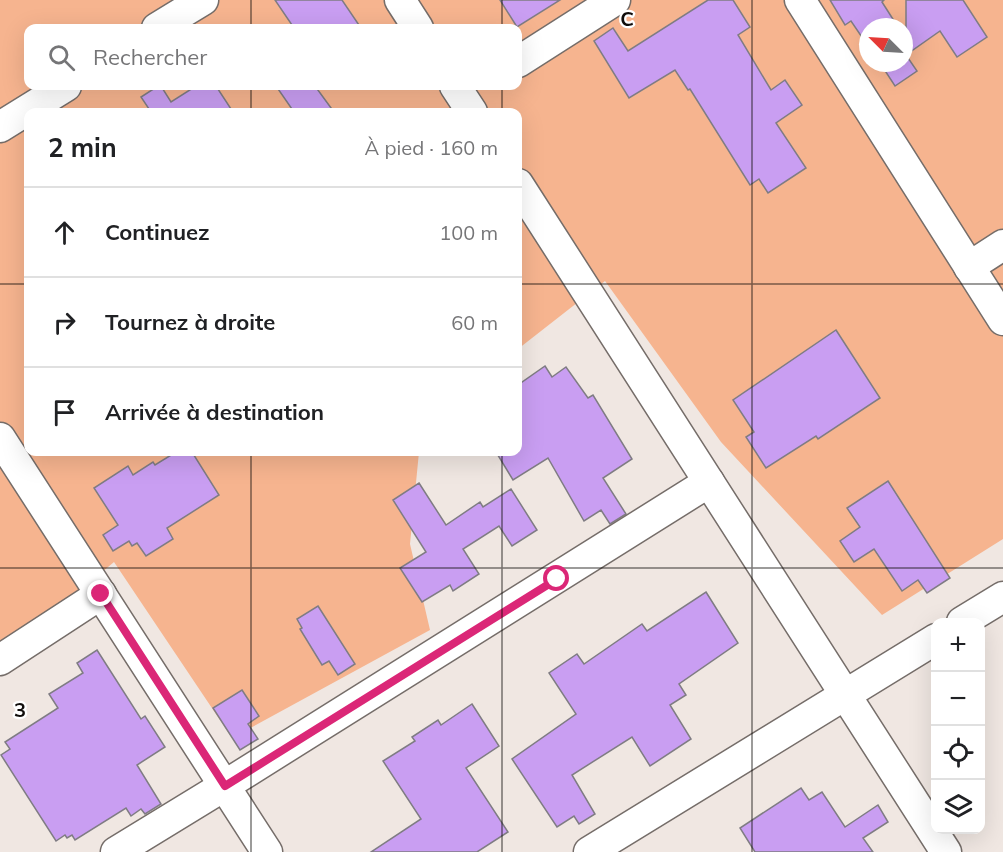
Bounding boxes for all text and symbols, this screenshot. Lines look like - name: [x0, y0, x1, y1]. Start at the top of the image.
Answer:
- text: C: [620, 6, 634, 31]
- north arrow: [859, 18, 913, 72]
- search box: [24, 24, 522, 90]
- icon: search: [45, 41, 78, 74]
- text: Rechercher: [93, 43, 207, 71]
- text: 2 min: [48, 131, 117, 164]
- text: À pied · 160 m: [365, 135, 498, 160]
- icon: ahead: [48, 216, 81, 249]
- text: Continuez: [105, 218, 210, 246]
- text: 100 m: [439, 220, 498, 245]
- icon: right: [48, 306, 81, 339]
- text: Tournez à droite: [105, 308, 275, 336]
- text: 60 m: [451, 310, 498, 335]
- icon: arrive: [48, 396, 81, 429]
- text: Arrivée à destination: [105, 398, 324, 426]
- route start: [543, 565, 569, 591]
- route end: [87, 580, 113, 606]
- map controls: [931, 618, 985, 834]
- button: +: [931, 618, 985, 672]
- button: −: [931, 672, 985, 726]
- text: 3: [14, 697, 26, 722]
- button: locate: [931, 726, 985, 780]
- button: layers: [931, 780, 985, 834]

